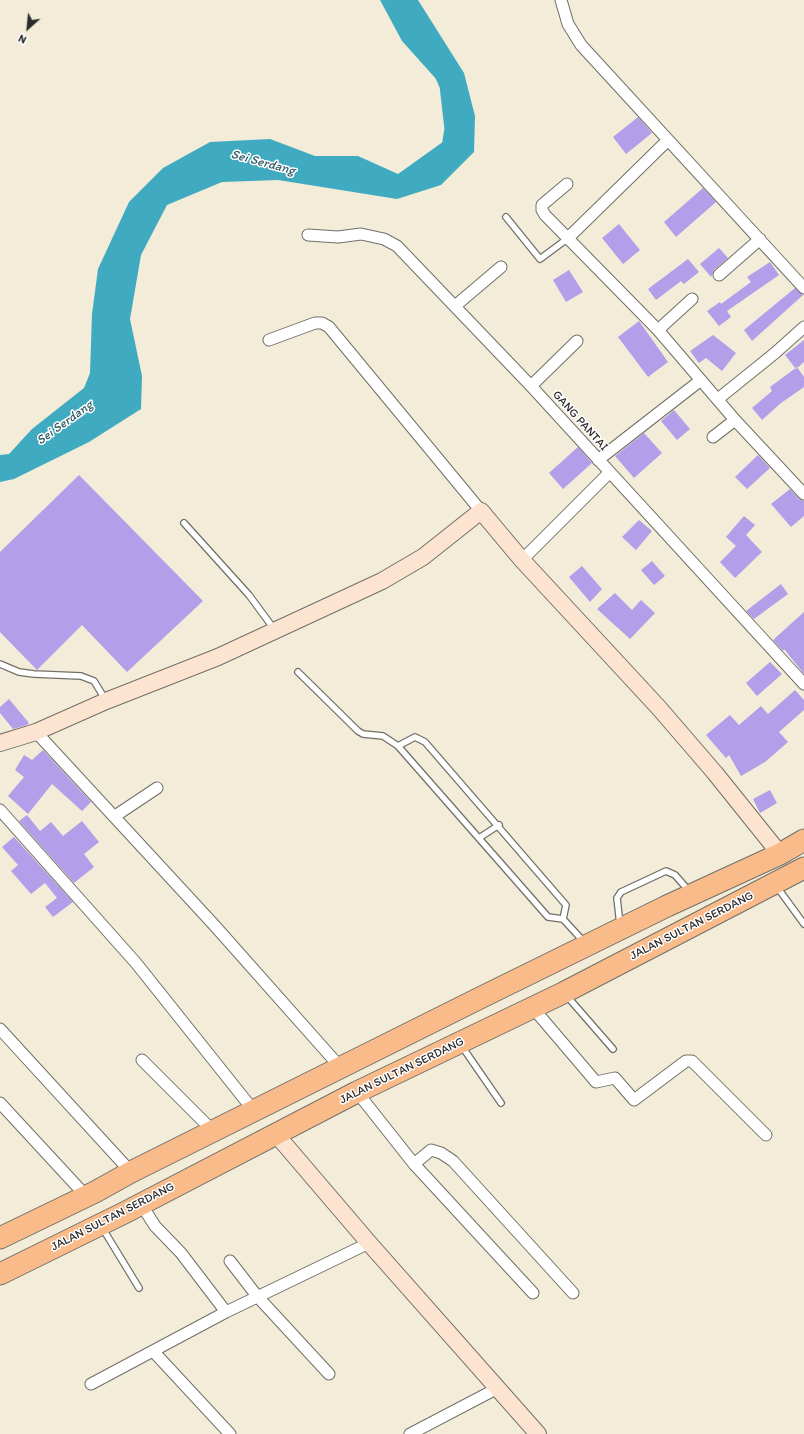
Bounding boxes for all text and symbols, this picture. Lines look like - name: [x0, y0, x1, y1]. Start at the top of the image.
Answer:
- north arrow: [8, 8, 48, 48]
- text: N: [16, 32, 29, 47]
- water label: Sei Serdang: [229, 147, 297, 179]
- street label: GANG PANTAI: [549, 388, 611, 454]
- water label: Sei Serdang: [34, 397, 96, 449]
- street label: JALAN SULTAN SERDANG: [628, 889, 756, 963]
- street label: JALAN SULTAN SERDANG: [337, 1035, 467, 1107]
- street label: JALAN SULTAN SERDANG: [49, 1180, 177, 1254]

